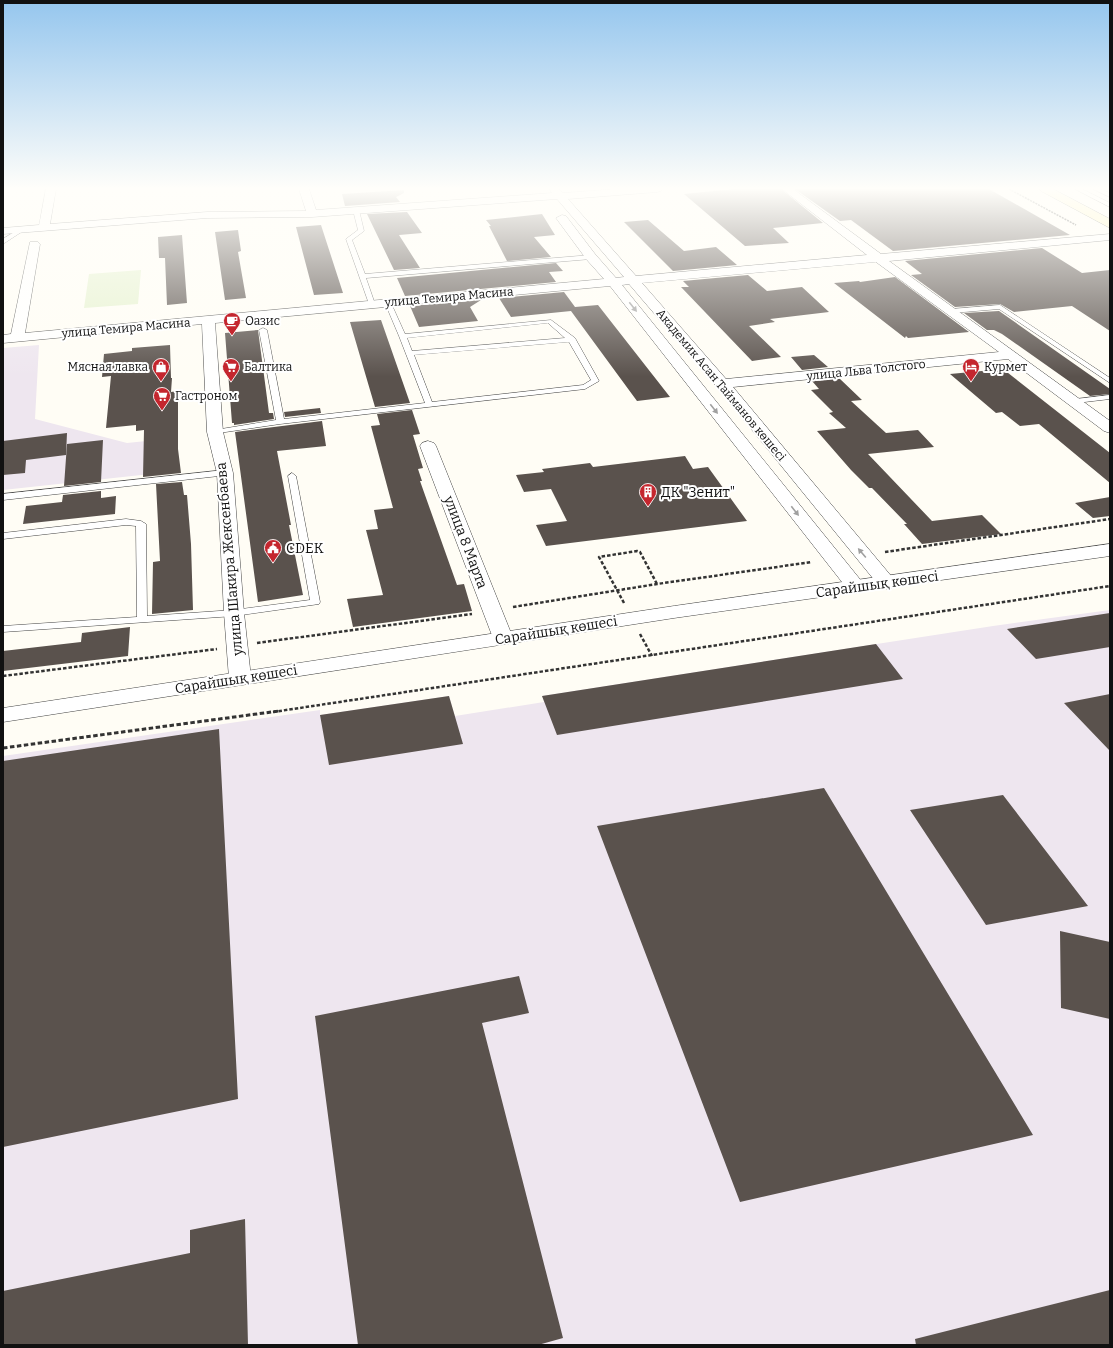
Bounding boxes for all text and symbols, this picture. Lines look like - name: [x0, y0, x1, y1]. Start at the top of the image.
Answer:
- street label: улица Темира Масина: [383, 284, 514, 310]
- one-way arrow: [629, 301, 638, 312]
- street label: Академик Асан Тайманов көшесі: [653, 306, 789, 464]
- cafe icon: Оазис: [222, 311, 242, 336]
- place label: Оазис: [245, 314, 280, 328]
- street label: улица Темира Масина: [60, 315, 191, 341]
- shop icon: Мясная лавка: [151, 357, 171, 382]
- supermarket icon: Балтика: [221, 357, 241, 382]
- street label: улица Льва Толстого: [805, 357, 926, 383]
- hotel icon: Курмет: [961, 357, 981, 382]
- place label: Мясная лавка: [67, 360, 148, 374]
- place label: Балтика: [244, 360, 293, 374]
- place label: Курмет: [984, 360, 1027, 374]
- supermarket icon: Гастроном: [152, 386, 172, 411]
- place label: Гастроном: [175, 389, 238, 403]
- one-way arrow: [710, 403, 718, 414]
- street label: улица Шакира Жексенбаева: [213, 461, 247, 657]
- building icon: ДК "Зенит": [638, 482, 658, 507]
- place label: ДК "Зенит": [661, 484, 735, 501]
- street label: улица 8 Марта: [440, 493, 491, 591]
- one-way arrow: [790, 505, 799, 516]
- public building icon: CDEK: [263, 538, 283, 563]
- place label: CDEK: [286, 540, 324, 557]
- one-way arrow: [857, 548, 866, 559]
- street label: Сарайшық көшесі: [815, 567, 940, 602]
- street label: Сарайшық көшесі: [494, 612, 619, 649]
- street label: Сарайшық көшесі: [174, 661, 299, 698]

